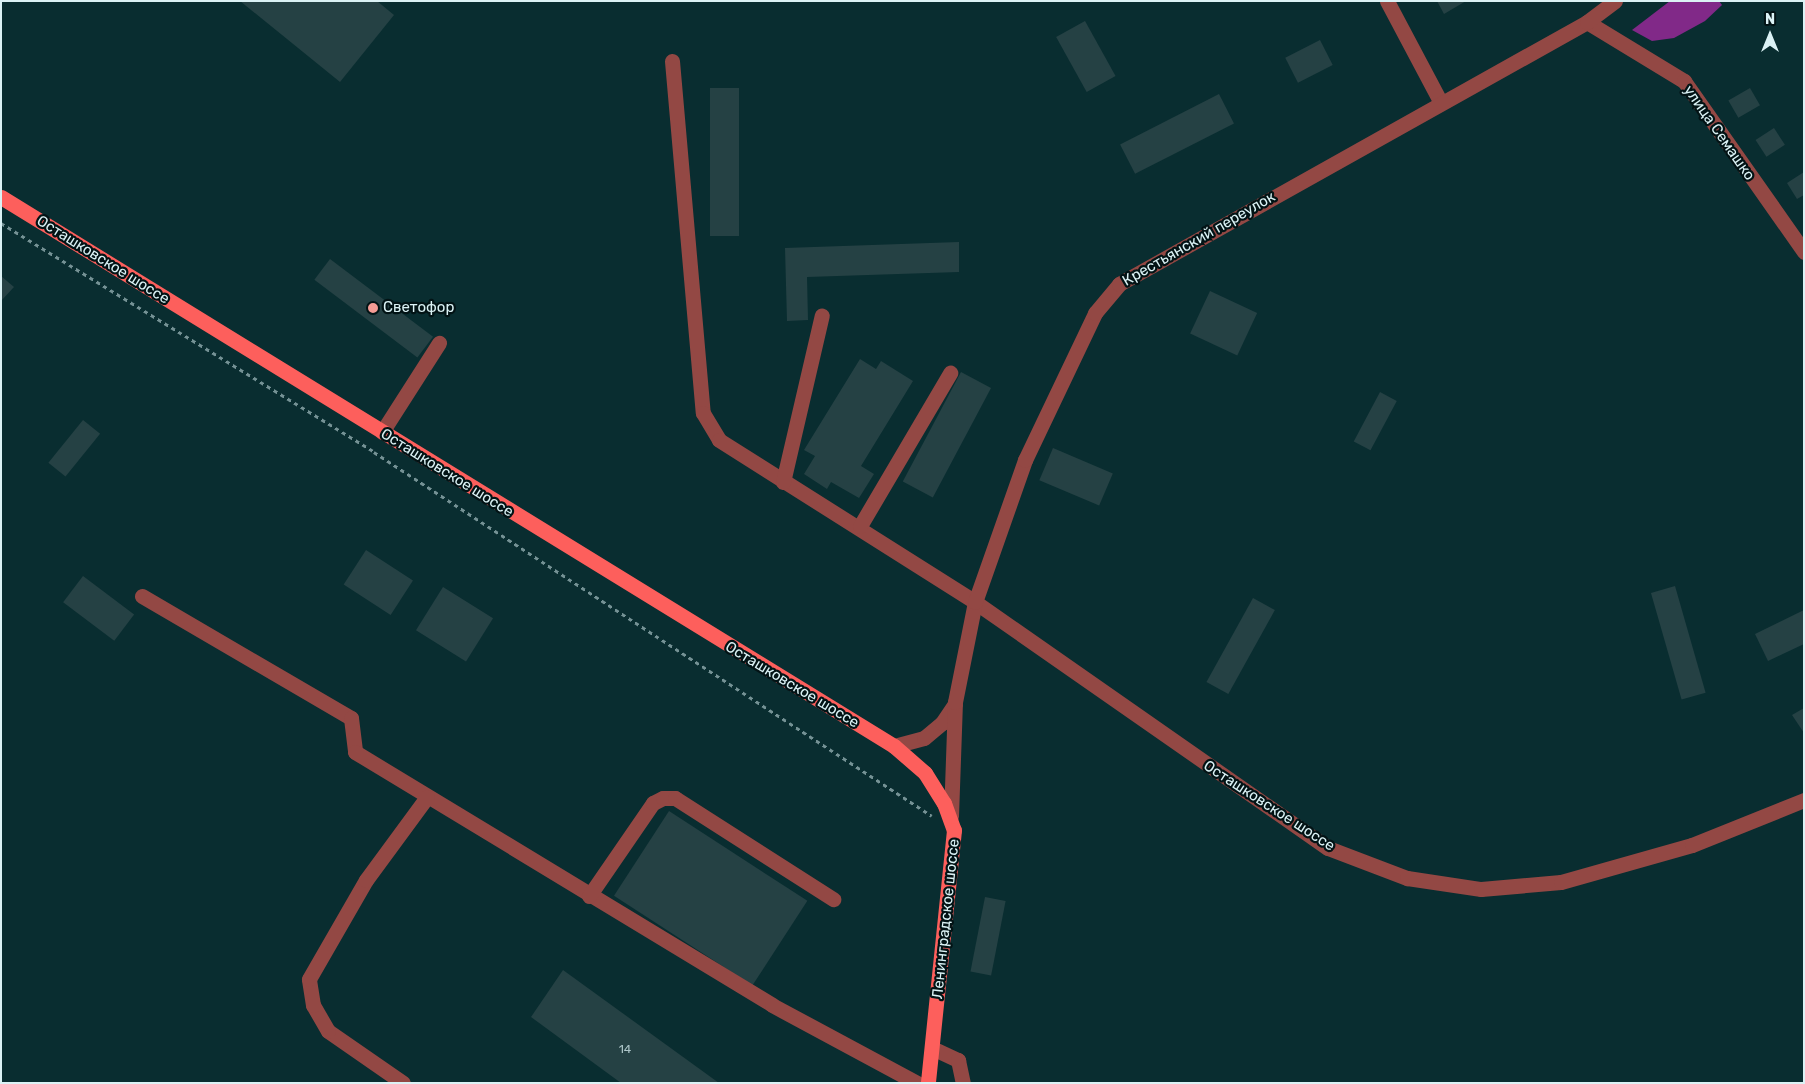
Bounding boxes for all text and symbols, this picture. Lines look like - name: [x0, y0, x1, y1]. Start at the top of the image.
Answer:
- north arrow: [1745, 10, 1795, 60]
- text: N: [1765, 11, 1775, 28]
- street label: улица Семашко: [1680, 82, 1758, 184]
- street label: Крестьянский переулок: [1119, 188, 1279, 290]
- street label: Осташковское шоссе: [33, 212, 173, 308]
- place label: Светофор: [383, 299, 454, 317]
- marker: Светофор: [367, 302, 379, 314]
- street label: Осташковское шоссе: [377, 425, 517, 521]
- street label: Осташковское шоссе: [722, 638, 862, 732]
- street label: Осташковское шоссе: [1200, 757, 1338, 855]
- street label: Ленинградское шоссе: [929, 838, 963, 1000]
- house number: 14: [619, 1043, 631, 1057]

